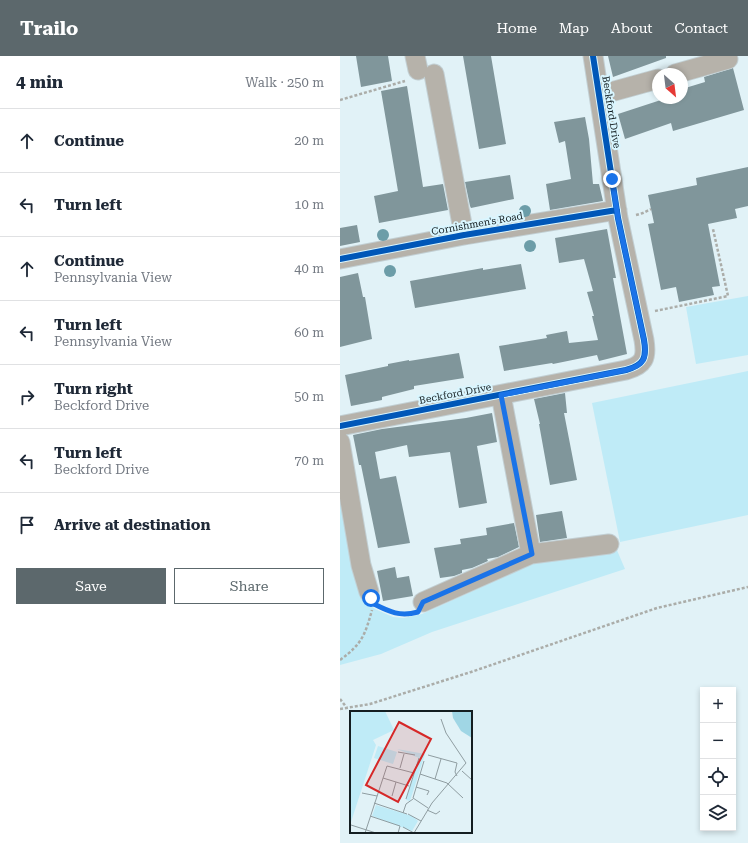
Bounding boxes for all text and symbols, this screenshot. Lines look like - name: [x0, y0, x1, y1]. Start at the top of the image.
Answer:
- text: Trailo: [20, 17, 78, 40]
- text: Home: [496, 20, 537, 36]
- text: Map: [559, 20, 589, 36]
- text: About: [611, 20, 653, 36]
- text: Contact: [675, 20, 728, 36]
- north arrow: [652, 68, 688, 104]
- text: 4 min: [16, 72, 63, 92]
- text: Walk · 250 m: [245, 75, 324, 90]
- street label: Beckford Drive: [600, 75, 623, 150]
- icon: ahead: [16, 130, 38, 152]
- text: Continue: [54, 132, 124, 150]
- text: 20 m: [294, 133, 324, 148]
- route end: [603, 170, 621, 188]
- icon: left: [16, 194, 38, 216]
- text: Turn left: [54, 196, 122, 214]
- text: 10 m: [294, 197, 324, 212]
- street label: Cornishmen's Road: [430, 210, 524, 237]
- text: Continue: [54, 252, 124, 270]
- icon: ahead: [16, 258, 38, 280]
- text: 40 m: [294, 261, 324, 276]
- text: Pennsylvania View: [54, 270, 172, 285]
- text: Turn left: [54, 316, 122, 334]
- icon: left: [16, 322, 38, 344]
- text: 60 m: [294, 325, 324, 340]
- text: Pennsylvania View: [54, 334, 172, 349]
- text: Turn right: [54, 380, 133, 398]
- street label: Beckford Drive: [418, 381, 493, 406]
- icon: right: [16, 386, 38, 408]
- text: 50 m: [294, 389, 324, 404]
- text: Beckford Drive: [54, 398, 149, 413]
- text: Turn left: [54, 444, 122, 462]
- icon: left: [16, 450, 38, 472]
- text: 70 m: [294, 453, 324, 468]
- text: Beckford Drive: [54, 462, 149, 477]
- icon: arrive: [16, 514, 38, 536]
- text: Arrive at destination: [54, 516, 210, 534]
- button: Save: [16, 568, 166, 604]
- button: Share: [174, 568, 324, 604]
- route start: [362, 589, 380, 607]
- map controls: [700, 687, 736, 831]
- button: +: [700, 687, 736, 723]
- inset map: [350, 711, 472, 833]
- button: −: [700, 723, 736, 759]
- button: locate: [700, 759, 736, 795]
- button: layers: [700, 795, 736, 831]

